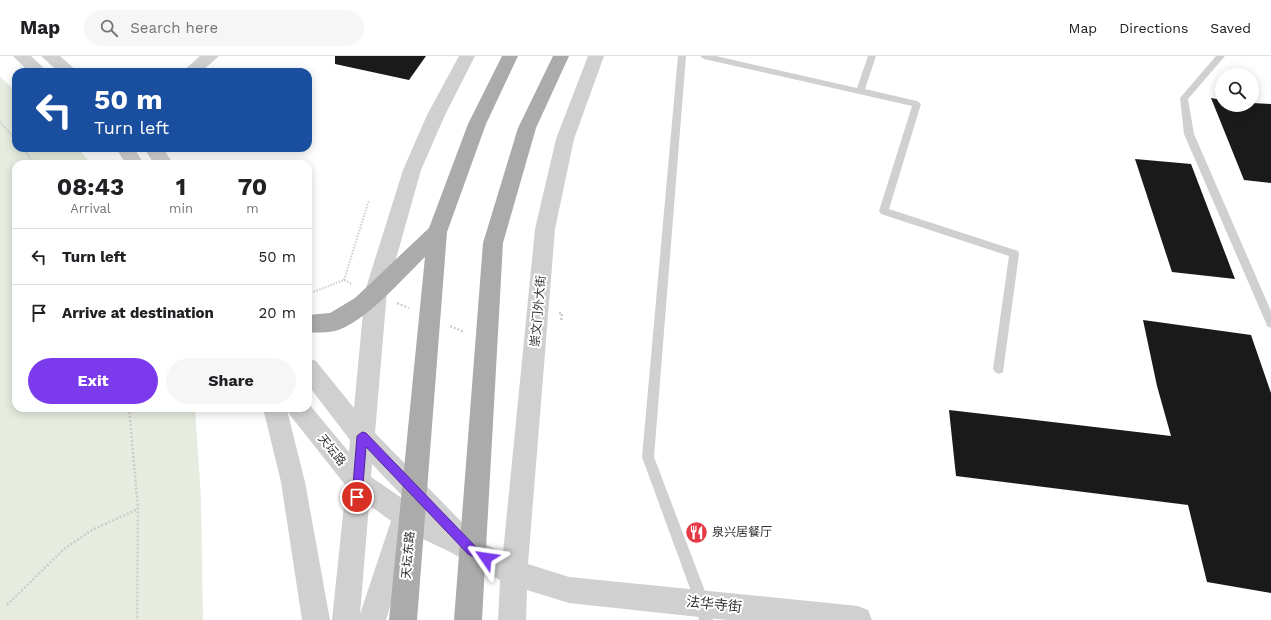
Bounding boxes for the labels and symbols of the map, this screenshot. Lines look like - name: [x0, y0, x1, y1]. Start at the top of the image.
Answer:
- street label: 崇文门外大街: [528, 275, 548, 347]
- street label: 天坛路: [315, 432, 349, 468]
- pin: [340, 480, 374, 514]
- restaurant icon: 泉兴居餐厅: [683, 519, 709, 545]
- place label: 泉兴居餐厅: [712, 525, 772, 539]
- street label: 天坛东路: [399, 530, 417, 580]
- position arrow: [465, 537, 507, 579]
- street label: 法华寺街: [685, 593, 743, 615]

